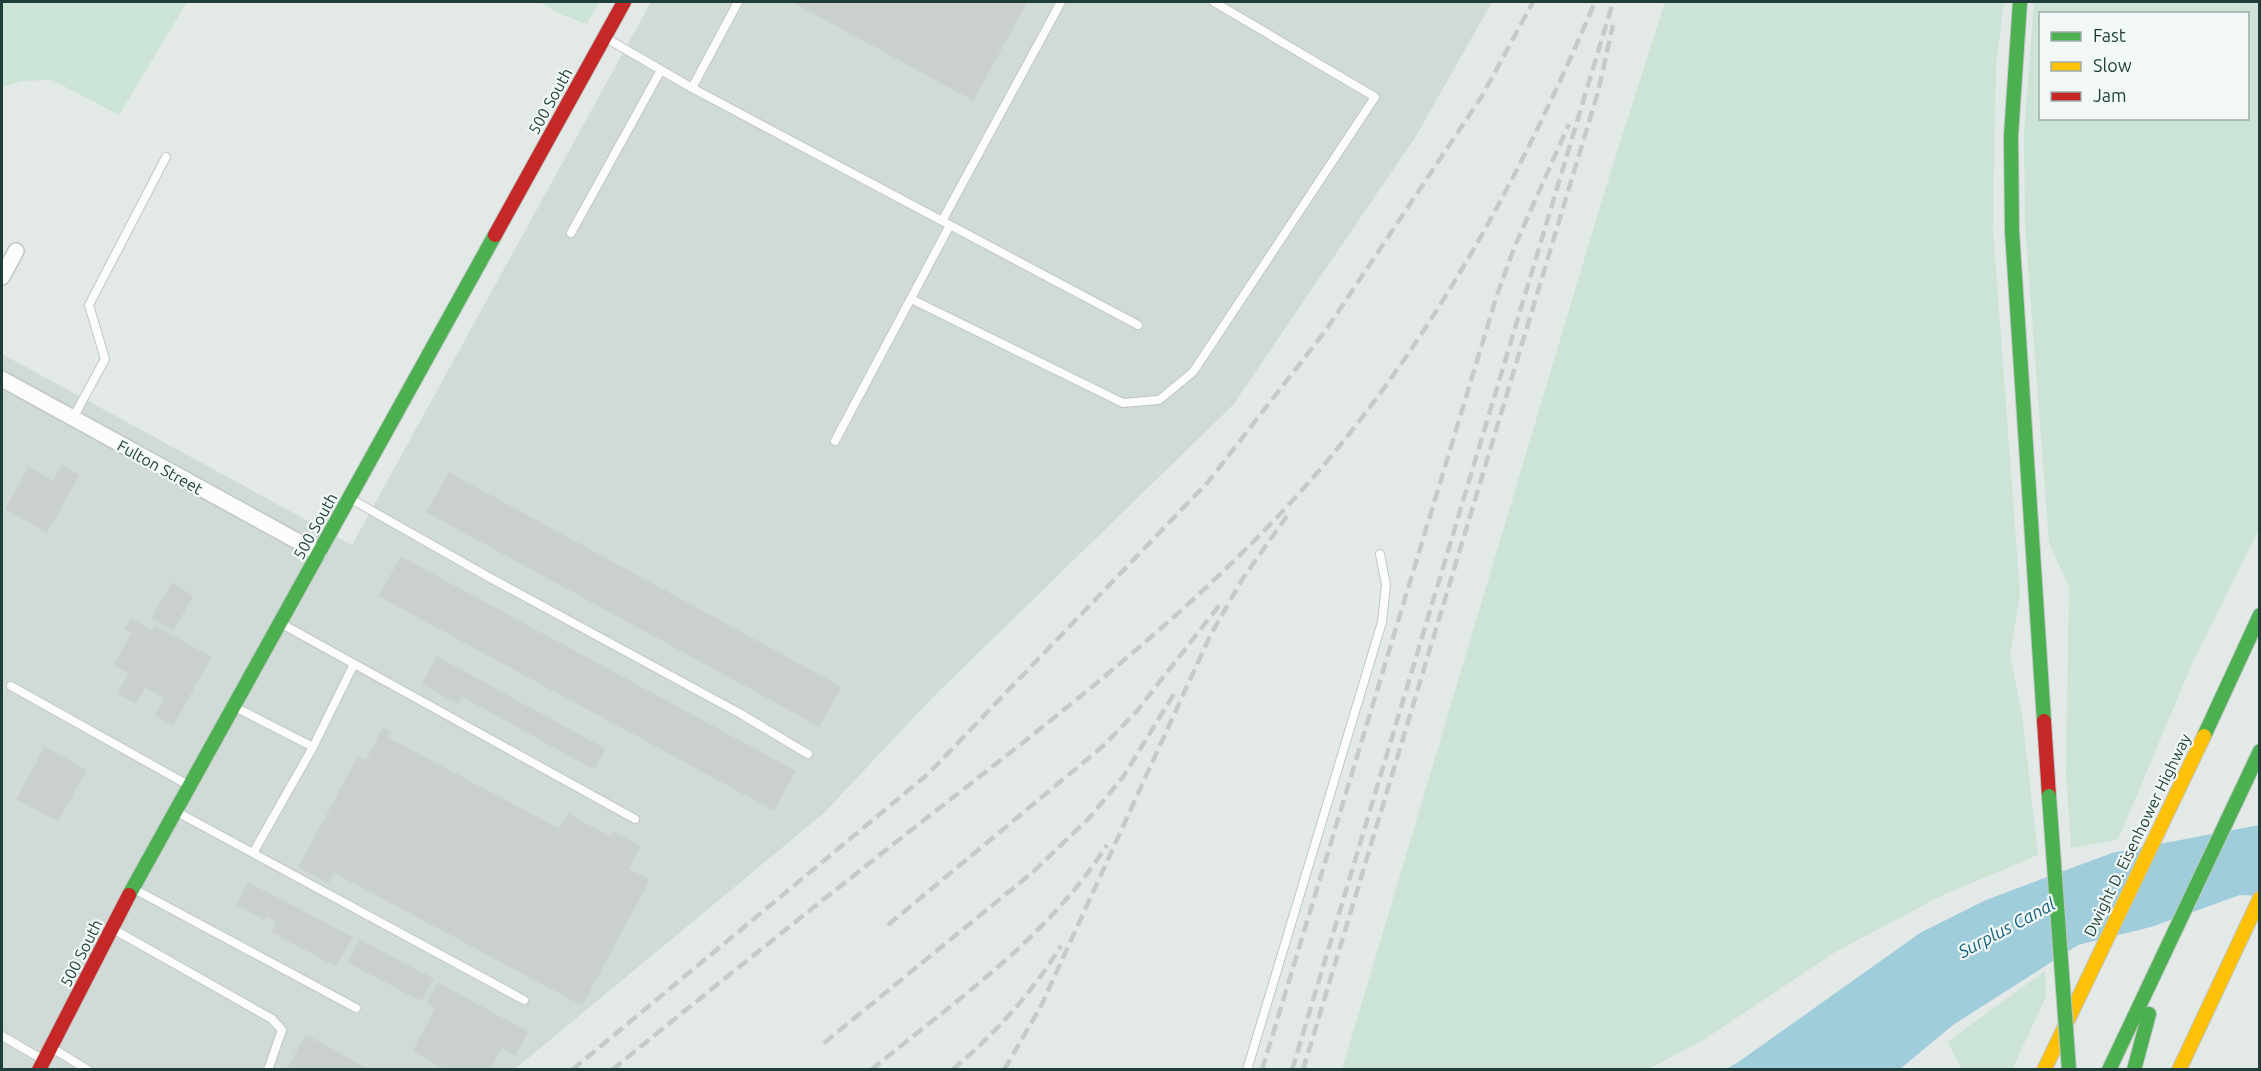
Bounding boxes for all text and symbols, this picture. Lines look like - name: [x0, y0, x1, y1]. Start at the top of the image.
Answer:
- legend: [2039, 12, 2249, 120]
- text: Fast: [2093, 25, 2126, 45]
- text: Slow: [2093, 55, 2132, 75]
- street label: 500 South: [524, 65, 576, 137]
- text: Jam: [2093, 85, 2127, 105]
- street label: Fulton Street: [114, 436, 206, 498]
- street label: 500 South: [289, 490, 341, 562]
- street label: Dwight D. Eisenhower Highway: [2080, 730, 2194, 939]
- water label: Surplus Canal: [1954, 893, 2059, 962]
- street label: 500 South: [56, 916, 106, 990]

